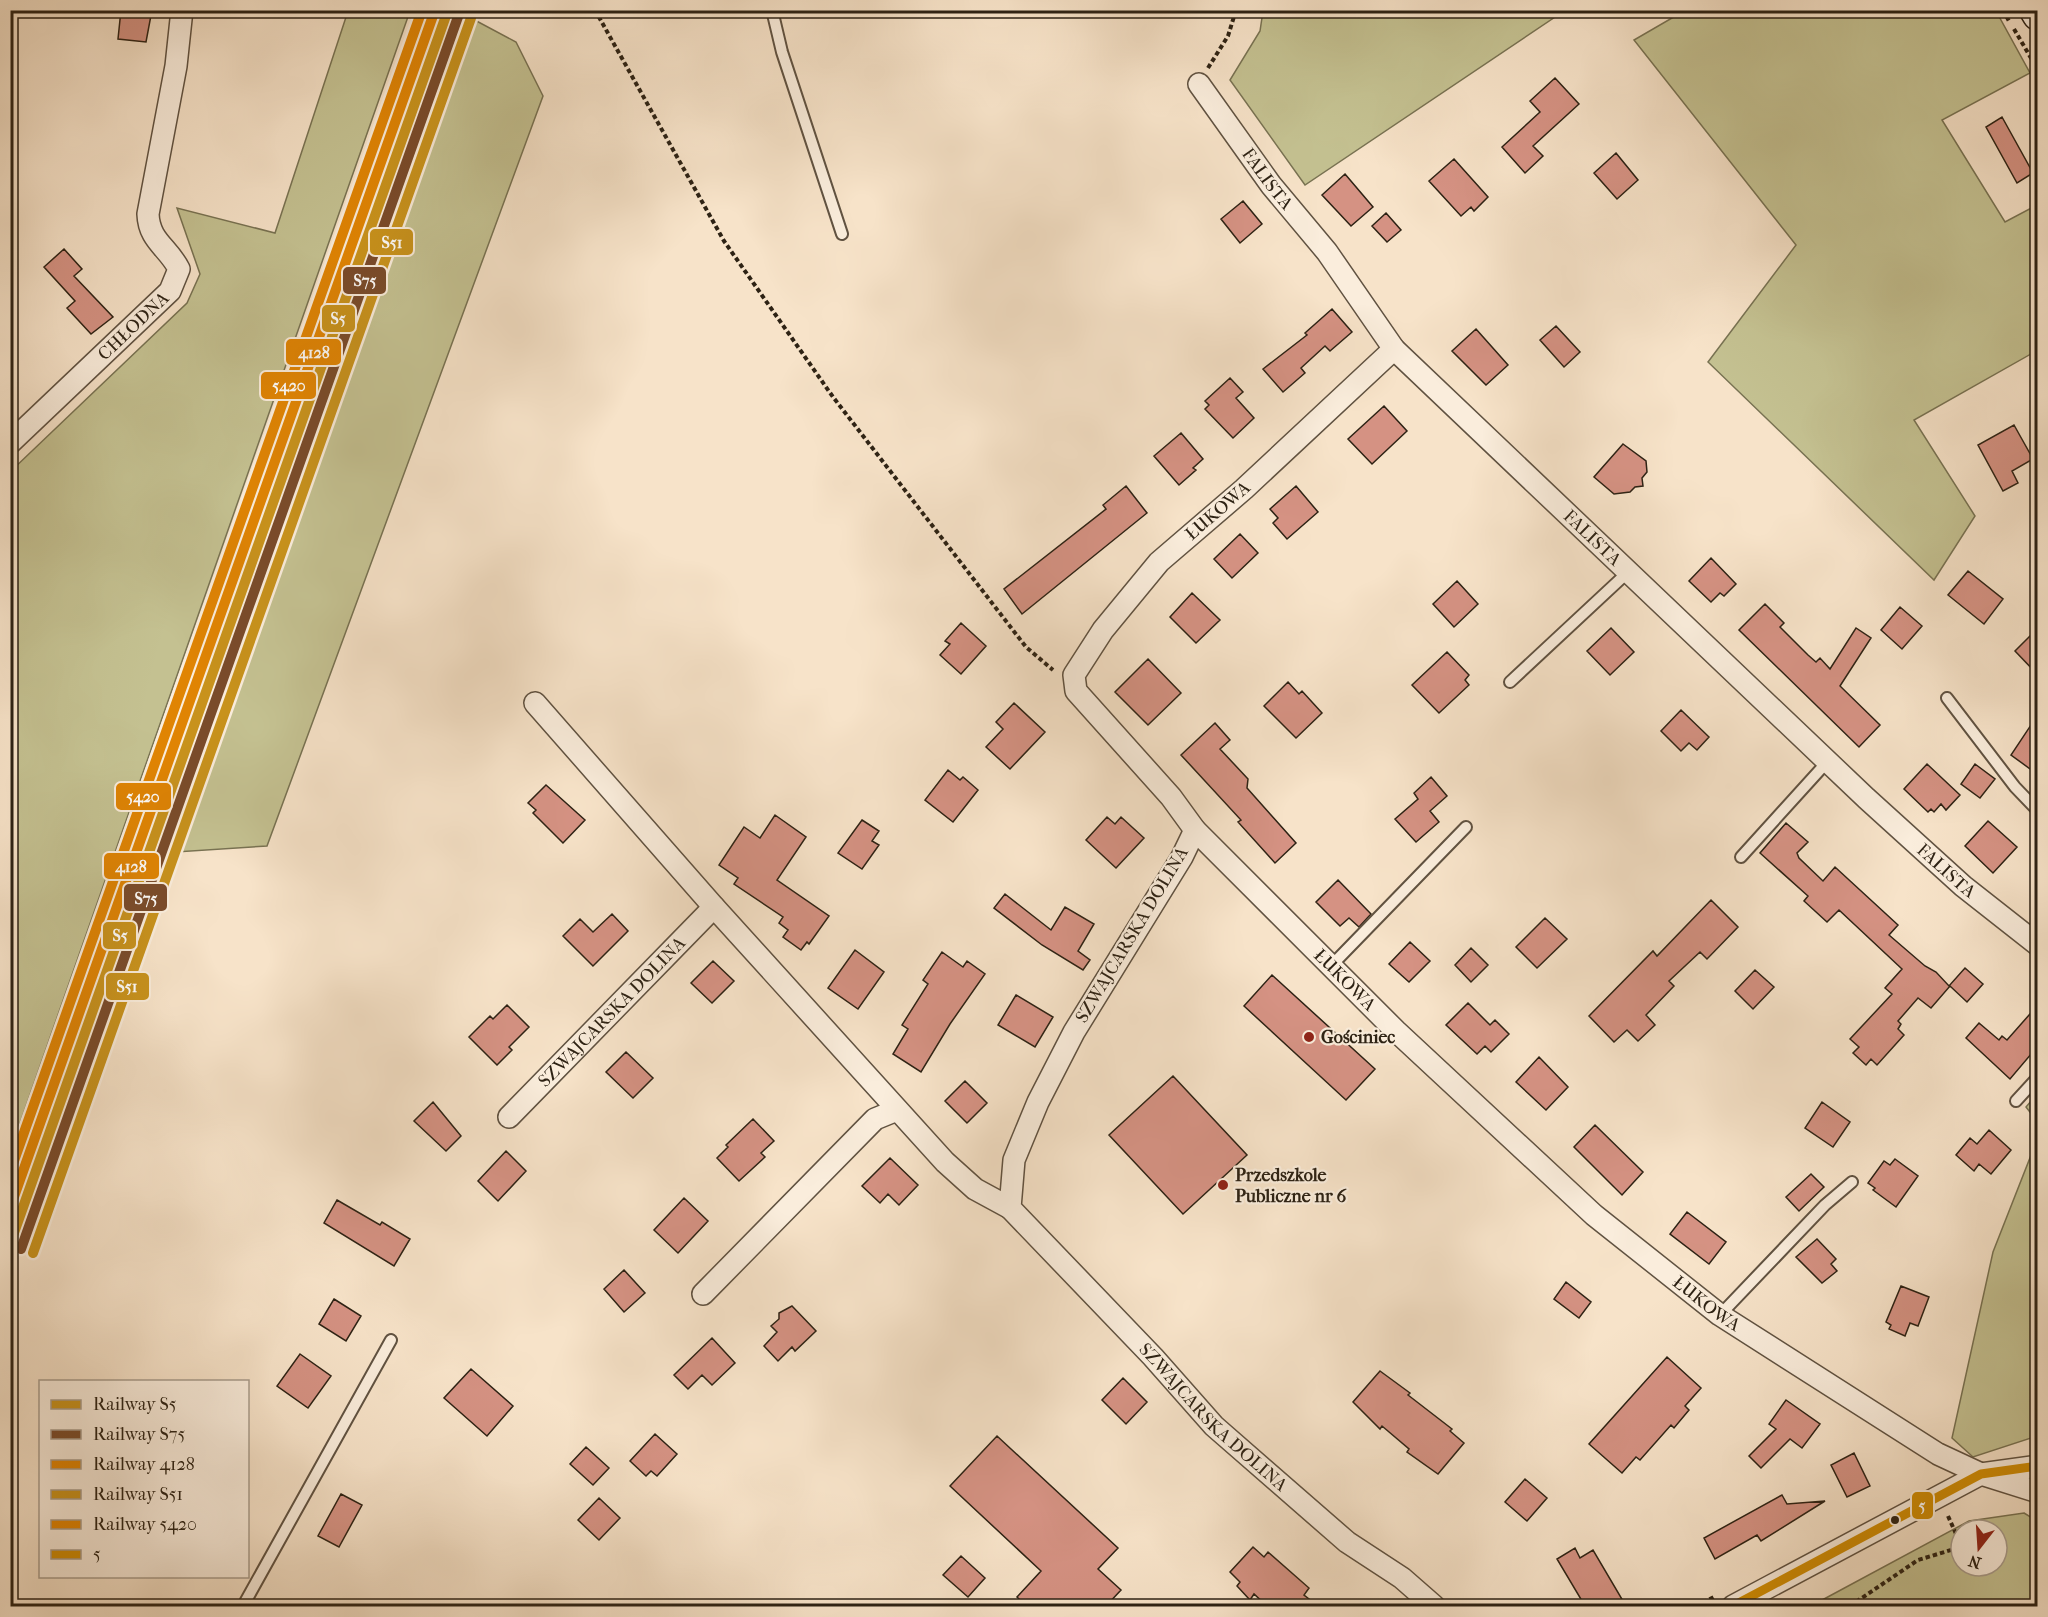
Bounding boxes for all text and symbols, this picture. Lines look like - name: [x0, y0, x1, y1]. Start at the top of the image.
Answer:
- street label: FALISTA: [1238, 144, 1298, 214]
- line badge: S51: [369, 228, 414, 256]
- text: S51: [382, 233, 403, 252]
- line badge: S75: [342, 266, 387, 295]
- text: S75: [354, 271, 377, 290]
- street label: CHŁODNA: [93, 287, 173, 364]
- line badge: S5: [321, 304, 356, 333]
- text: S5: [330, 309, 346, 328]
- line badge: 4128: [285, 338, 342, 366]
- text: 4128: [297, 343, 330, 363]
- line badge: 5420: [260, 371, 317, 400]
- text: 5420: [272, 376, 306, 396]
- street label: ŁUKOWA: [1181, 477, 1255, 545]
- street label: FALISTA: [1559, 505, 1626, 570]
- line badge: 5420: [115, 782, 172, 811]
- text: 5420: [126, 787, 160, 807]
- street label: FALISTA: [1913, 839, 1980, 903]
- street label: SZWAJCARSKA DOLINA: [1071, 843, 1193, 1027]
- line badge: 4128: [103, 852, 160, 880]
- text: 4128: [114, 857, 147, 877]
- line badge: S75: [123, 883, 168, 912]
- text: S75: [135, 889, 158, 908]
- line badge: S5: [102, 921, 137, 950]
- text: S5: [112, 926, 128, 945]
- street label: SZWAJCARSKA DOLINA: [534, 932, 690, 1091]
- street label: ŁUKOWA: [1309, 944, 1380, 1015]
- line badge: S51: [105, 972, 150, 1001]
- text: S51: [117, 977, 138, 996]
- place label: Gościniec: [1321, 1027, 1395, 1048]
- marker: Gościniec: [1302, 1030, 1316, 1044]
- place label: Przedszkole Publiczne nr 6: [1235, 1165, 1347, 1207]
- marker: Przedszkole Publiczne nr 6: [1216, 1178, 1230, 1192]
- street label: ŁUKOWA: [1669, 1271, 1744, 1336]
- street label: SZWAJCARSKA DOLINA: [1135, 1339, 1292, 1496]
- legend: [39, 1380, 249, 1578]
- text: Railway S5: [93, 1394, 177, 1415]
- text: Railway S75: [93, 1424, 185, 1445]
- text: Railway 4128: [93, 1454, 195, 1475]
- text: Railway S51: [93, 1484, 183, 1505]
- line badge: 5: [1911, 1491, 1934, 1520]
- text: 5: [1919, 1496, 1926, 1515]
- text: Railway 5420: [93, 1514, 197, 1535]
- unlabelled marker: [1889, 1514, 1901, 1526]
- north arrow: [1949, 1518, 2009, 1578]
- text: 5: [93, 1544, 101, 1565]
- text: N: [1965, 1551, 1983, 1573]

